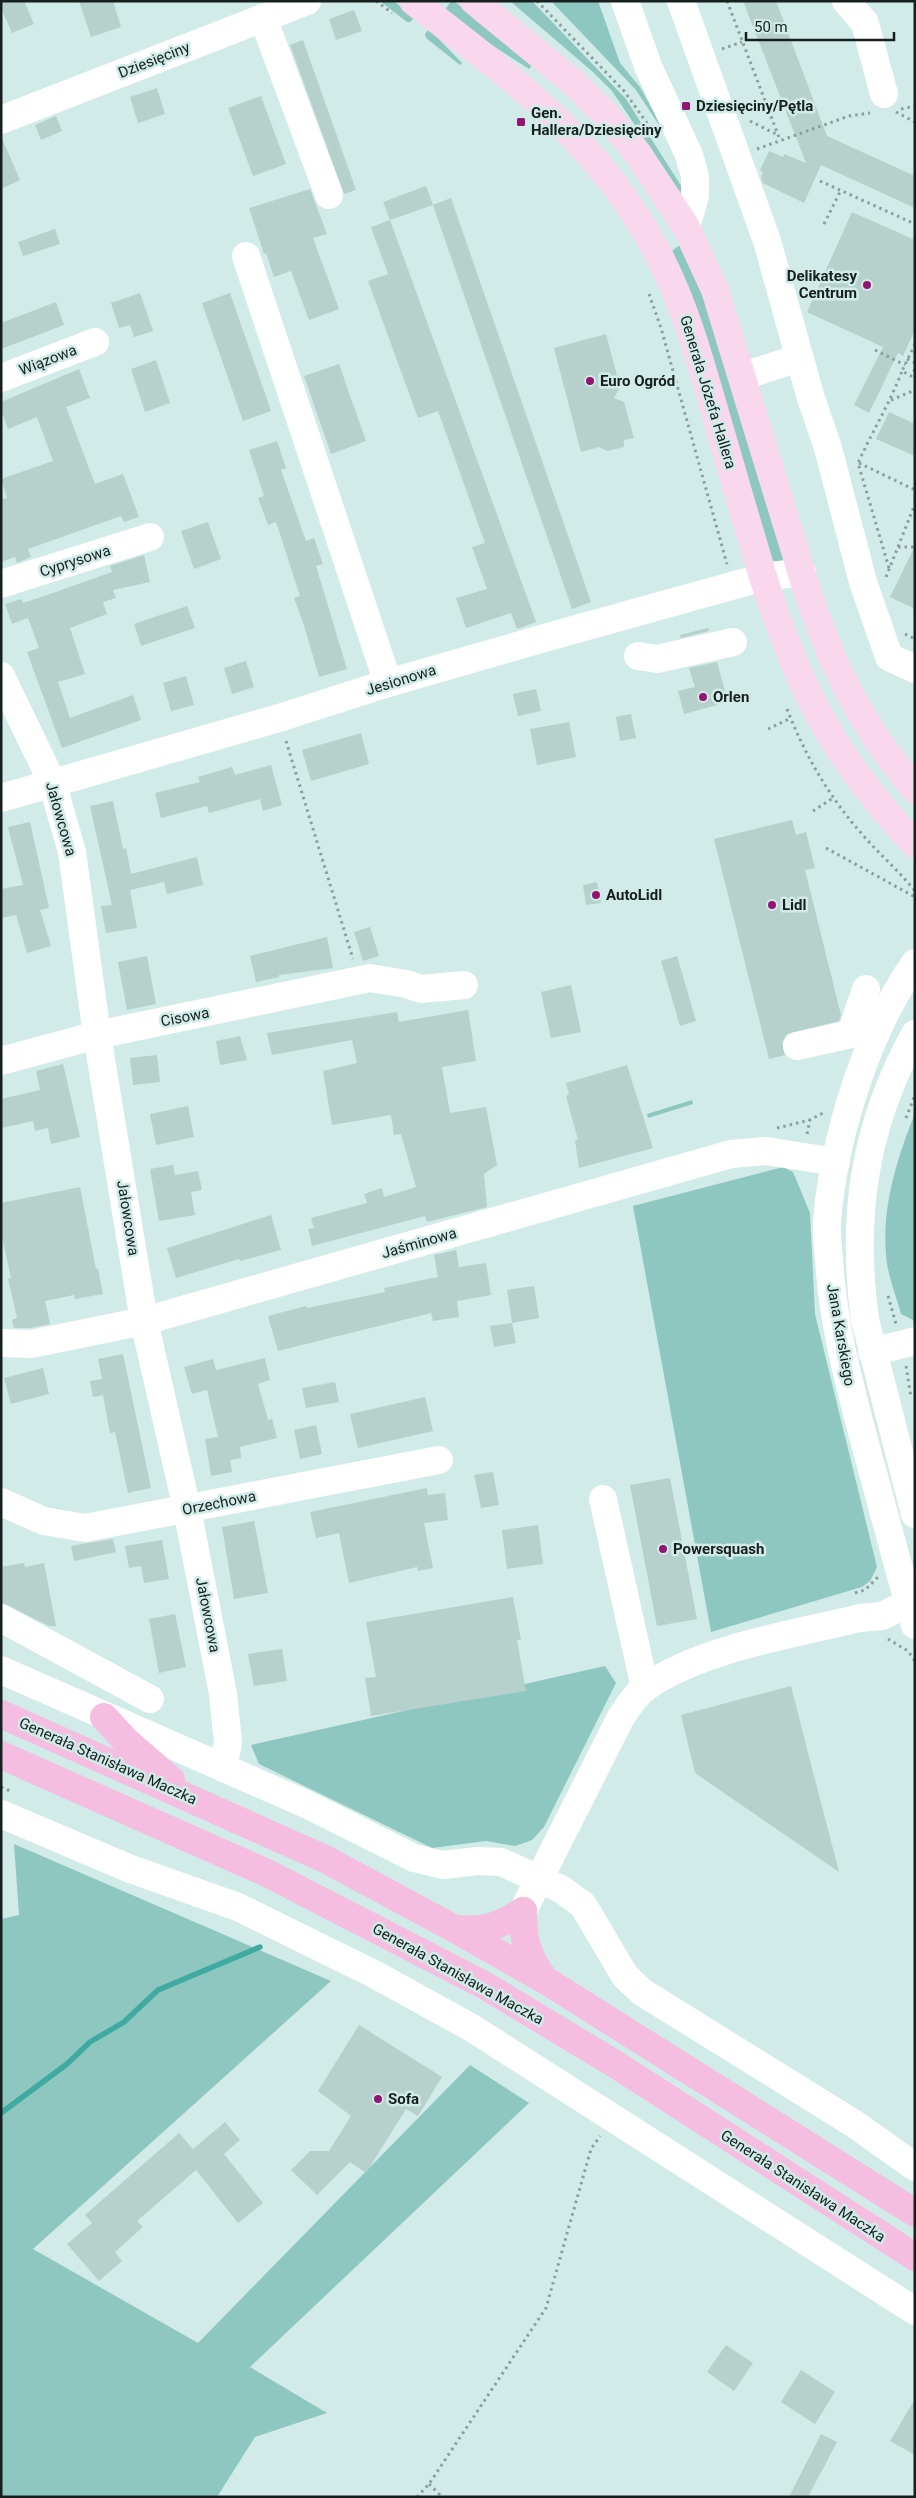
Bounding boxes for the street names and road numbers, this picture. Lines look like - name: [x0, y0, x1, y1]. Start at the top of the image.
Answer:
- street label: Dziesięciny: [116, 38, 192, 82]
- street label: Generała Józefa Hallera: [676, 313, 740, 471]
- street label: Wiązowa: [17, 341, 79, 379]
- street label: Cyprysowa: [37, 541, 113, 581]
- street label: Jesionowa: [364, 661, 438, 699]
- street label: Jałowcowa: [42, 780, 80, 858]
- street label: Cisowa: [159, 1003, 211, 1031]
- street label: Jałowcowa: [113, 1179, 143, 1257]
- street label: Jaśminowa: [379, 1224, 459, 1262]
- street label: Jana Karskiego: [823, 1283, 859, 1387]
- street label: Orzechowa: [181, 1487, 257, 1519]
- street label: Jałowcowa: [192, 1576, 224, 1654]
- street label: Generała Stanisława Maczka: [16, 1714, 200, 1808]
- street label: Generała Stanisława Maczka: [369, 1919, 547, 2029]
- street label: Generała Stanisława Maczka: [717, 2126, 889, 2246]

